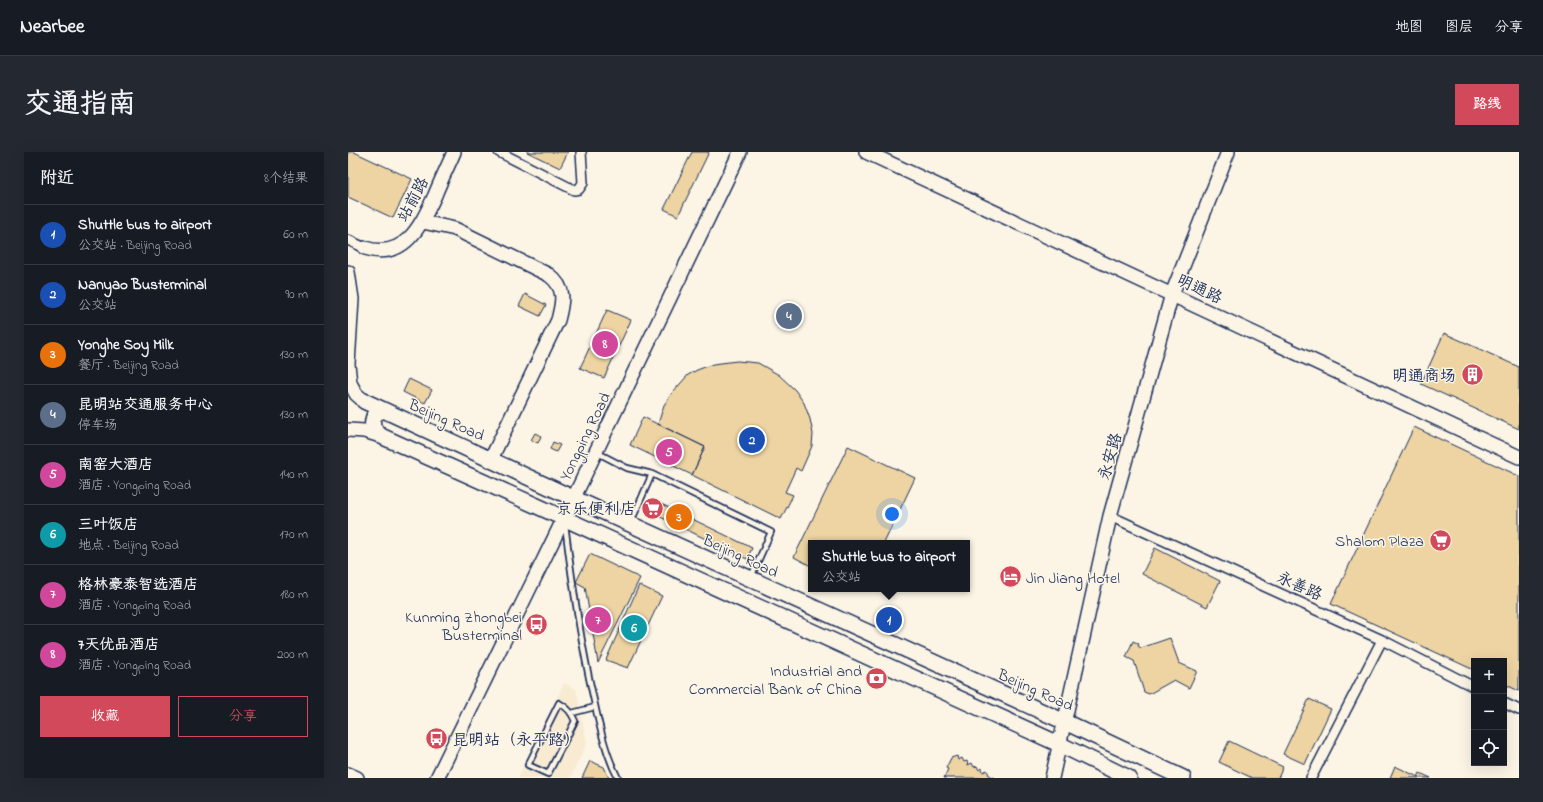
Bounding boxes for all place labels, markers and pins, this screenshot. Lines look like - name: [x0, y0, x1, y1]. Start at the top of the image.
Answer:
- pin: 4: [776, 301, 802, 331]
- pin: 8: [592, 329, 618, 359]
- building icon: 明通商场: [1459, 362, 1485, 388]
- place label: 明通商场: [1392, 365, 1456, 389]
- pin: 2: [739, 425, 765, 455]
- pin: 5: [656, 437, 682, 467]
- supermarket icon: 京乐便利店: [639, 495, 665, 521]
- place label: 京乐便利店: [556, 498, 636, 522]
- pin: 3: [666, 502, 692, 532]
- supermarket icon: Shalom Plaza: [1427, 527, 1453, 553]
- place label: Shalom Plaza: [1335, 530, 1424, 554]
- hotel icon: Jin Jiang Hotel: [998, 564, 1024, 590]
- place label: Jin Jiang Hotel: [1026, 567, 1120, 591]
- pin: 7: [585, 605, 611, 635]
- pin: 1: [876, 605, 902, 635]
- place label: Kunming Zhongbei Busterminal: [405, 606, 522, 648]
- bus stop icon: Kunming Zhongbei Busterminal: [524, 612, 550, 638]
- pin: 6: [621, 613, 647, 643]
- place label: Industrial and Commercial Bank of China: [689, 660, 862, 702]
- bank icon: Industrial and Commercial Bank of China: [864, 666, 890, 692]
- bus stop icon: 昆明站（永平路）: [424, 726, 450, 752]
- place label: 昆明站（永平路）: [452, 729, 580, 753]

